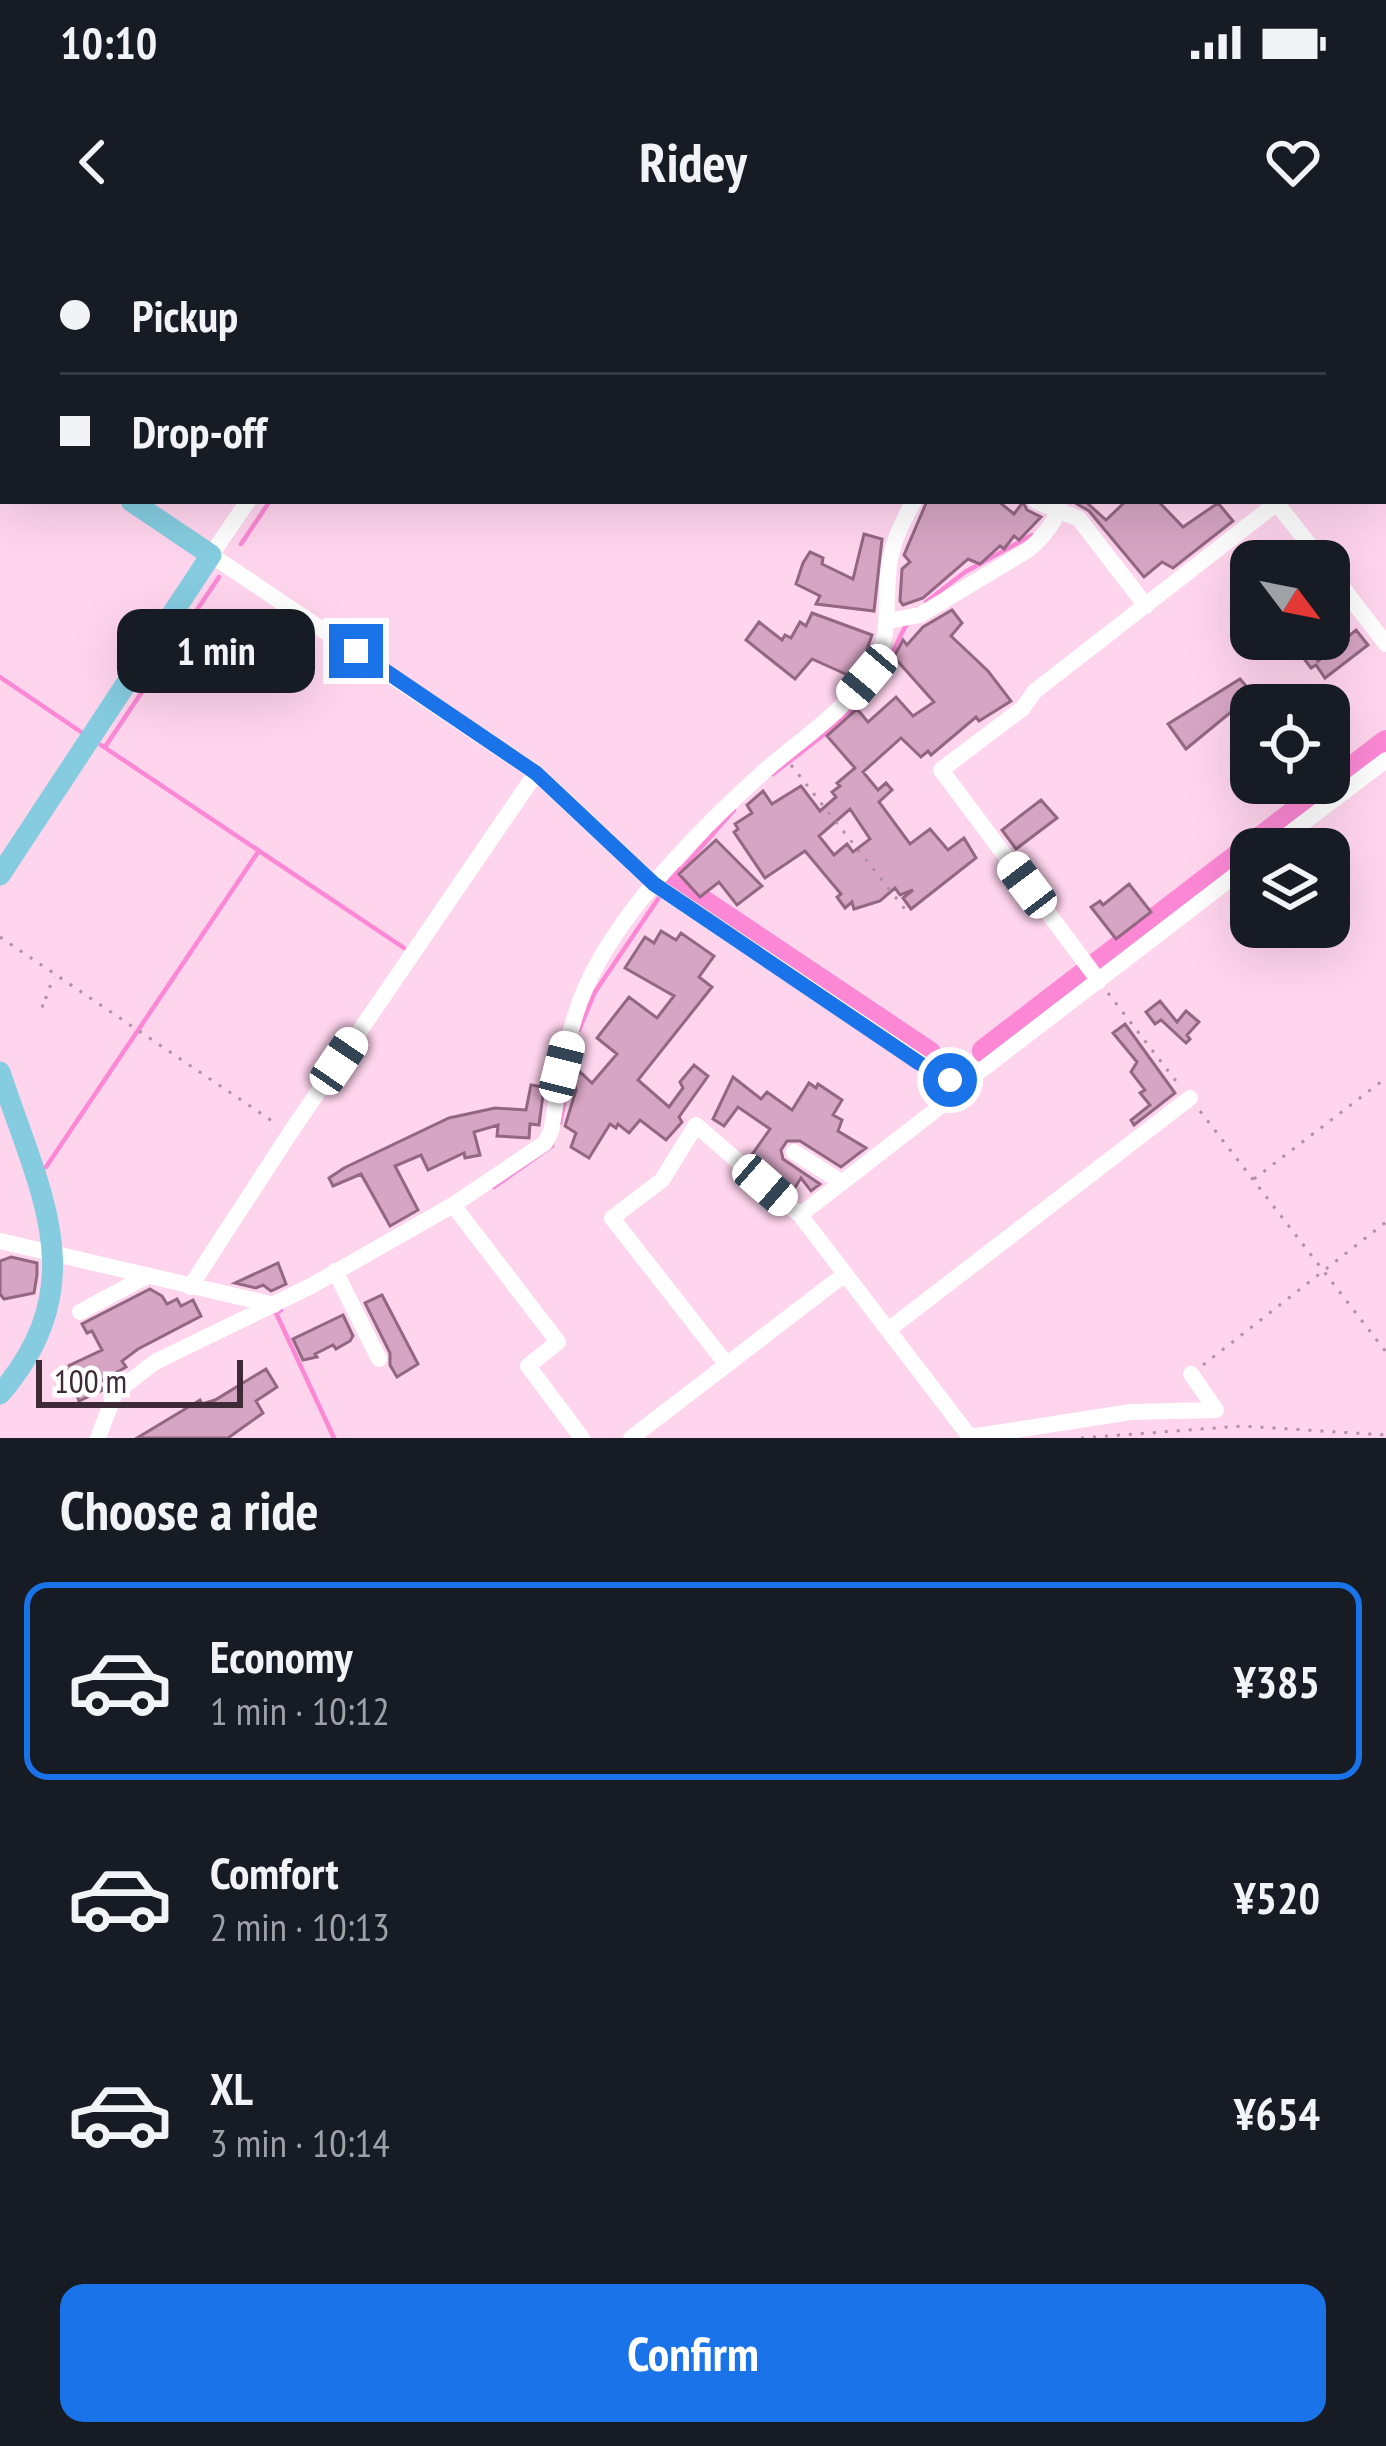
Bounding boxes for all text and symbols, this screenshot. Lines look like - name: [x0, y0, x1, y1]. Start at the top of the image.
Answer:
- text: 10:10: [60, 13, 157, 71]
- text: Ridey: [639, 127, 747, 197]
- icon: back: [60, 129, 126, 195]
- icon: heart: [1260, 129, 1326, 195]
- text: Pickup: [132, 286, 238, 344]
- text: Drop-off: [132, 402, 266, 460]
- north arrow: [1230, 540, 1350, 660]
- map controls: [1230, 540, 1350, 948]
- callout: 1 min: [116, 609, 314, 693]
- route end: [329, 624, 383, 678]
- text: 1 min: [177, 625, 255, 676]
- car: [830, 638, 904, 716]
- button: locate: [1230, 684, 1350, 804]
- button: layers: [1230, 828, 1350, 948]
- car: [991, 845, 1063, 925]
- car: [304, 1021, 374, 1101]
- car: [536, 1028, 588, 1106]
- route start: [923, 1053, 977, 1107]
- car: [726, 1148, 804, 1222]
- scale bar: [36, 1354, 243, 1407]
- text: 100 m: [54, 1359, 127, 1402]
- text: Choose a ride: [60, 1475, 319, 1545]
- icon: car: [66, 1627, 174, 1735]
- text: Economy: [210, 1627, 353, 1685]
- text: ¥385: [1234, 1652, 1320, 1710]
- text: 1 min · 10:12: [210, 1685, 390, 1736]
- icon: car: [66, 1843, 174, 1951]
- text: Comfort: [210, 1843, 339, 1901]
- text: ¥520: [1234, 1868, 1320, 1926]
- text: 2 min · 10:13: [210, 1901, 390, 1952]
- icon: car: [66, 2059, 174, 2167]
- text: XL: [210, 2059, 253, 2117]
- text: ¥654: [1234, 2084, 1320, 2142]
- text: 3 min · 10:14: [210, 2117, 390, 2168]
- button: Confirm: [60, 2284, 1326, 2422]

